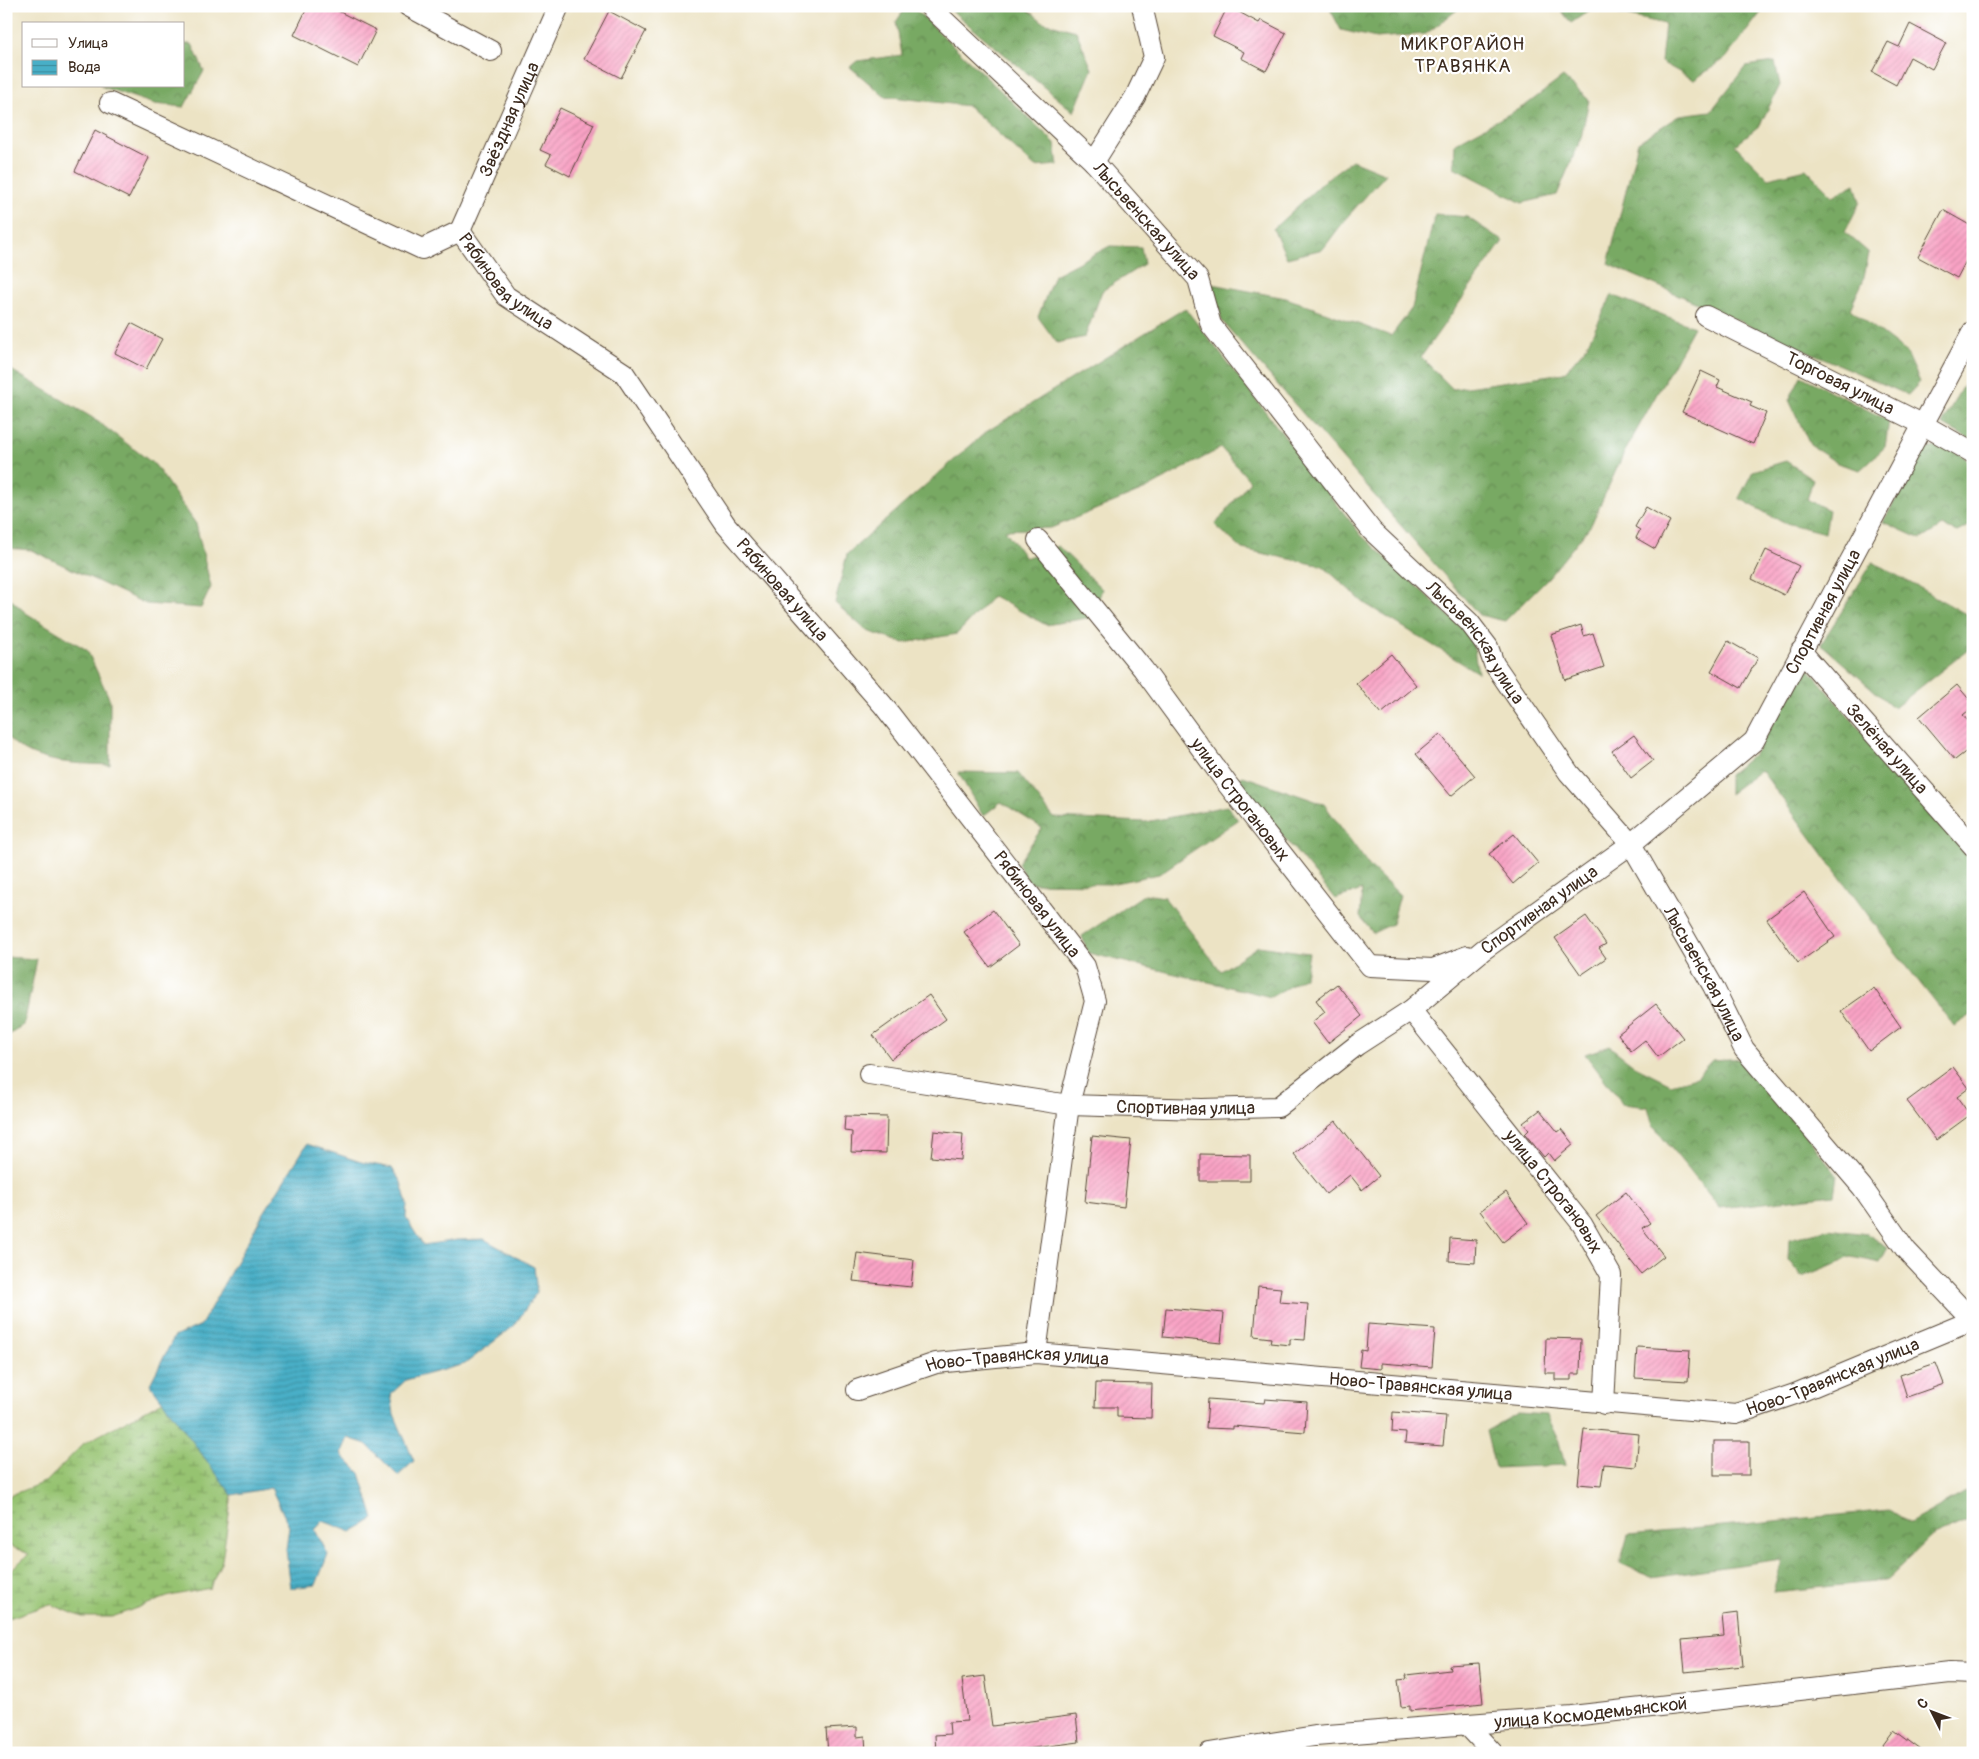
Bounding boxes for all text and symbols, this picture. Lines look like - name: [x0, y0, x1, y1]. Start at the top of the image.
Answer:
- legend: [22, 22, 185, 88]
- district label: МИКРОРАЙОН ТРАВЯНКА: [1401, 32, 1525, 78]
- text: Улица: [68, 34, 108, 53]
- text: Вода: [68, 58, 101, 77]
- street label: Звёздная улица: [474, 58, 545, 181]
- street label: Лысьвенская улица: [1087, 157, 1205, 285]
- street label: Рябиновая улица: [453, 229, 557, 336]
- street label: Торговая улица: [1782, 347, 1898, 420]
- street label: Рябиновая улица: [731, 534, 833, 646]
- street label: Спортивная улица: [1781, 545, 1866, 679]
- street label: Лысьвенская улица: [1420, 576, 1529, 709]
- street label: Зелёная улица: [1840, 699, 1933, 799]
- street label: улица Строгановых: [1185, 733, 1294, 866]
- street label: Рябиновая улица: [988, 847, 1085, 963]
- street label: Спортивная улица: [1476, 860, 1603, 960]
- street label: Лысьвенская улица: [1657, 902, 1750, 1046]
- street label: Спортивная улица: [1116, 1095, 1255, 1121]
- street label: улица Строгановых: [1498, 1124, 1607, 1258]
- street label: Ново-Травянская улица: [1743, 1333, 1923, 1422]
- street label: Ново-Травянская улица: [922, 1342, 1110, 1378]
- street label: Ново-Травянская улица: [1328, 1368, 1513, 1406]
- north arrow: [1906, 1686, 1956, 1736]
- street label: улица Космодемьянской: [1492, 1692, 1688, 1734]
- text: С: [1914, 1694, 1932, 1713]

